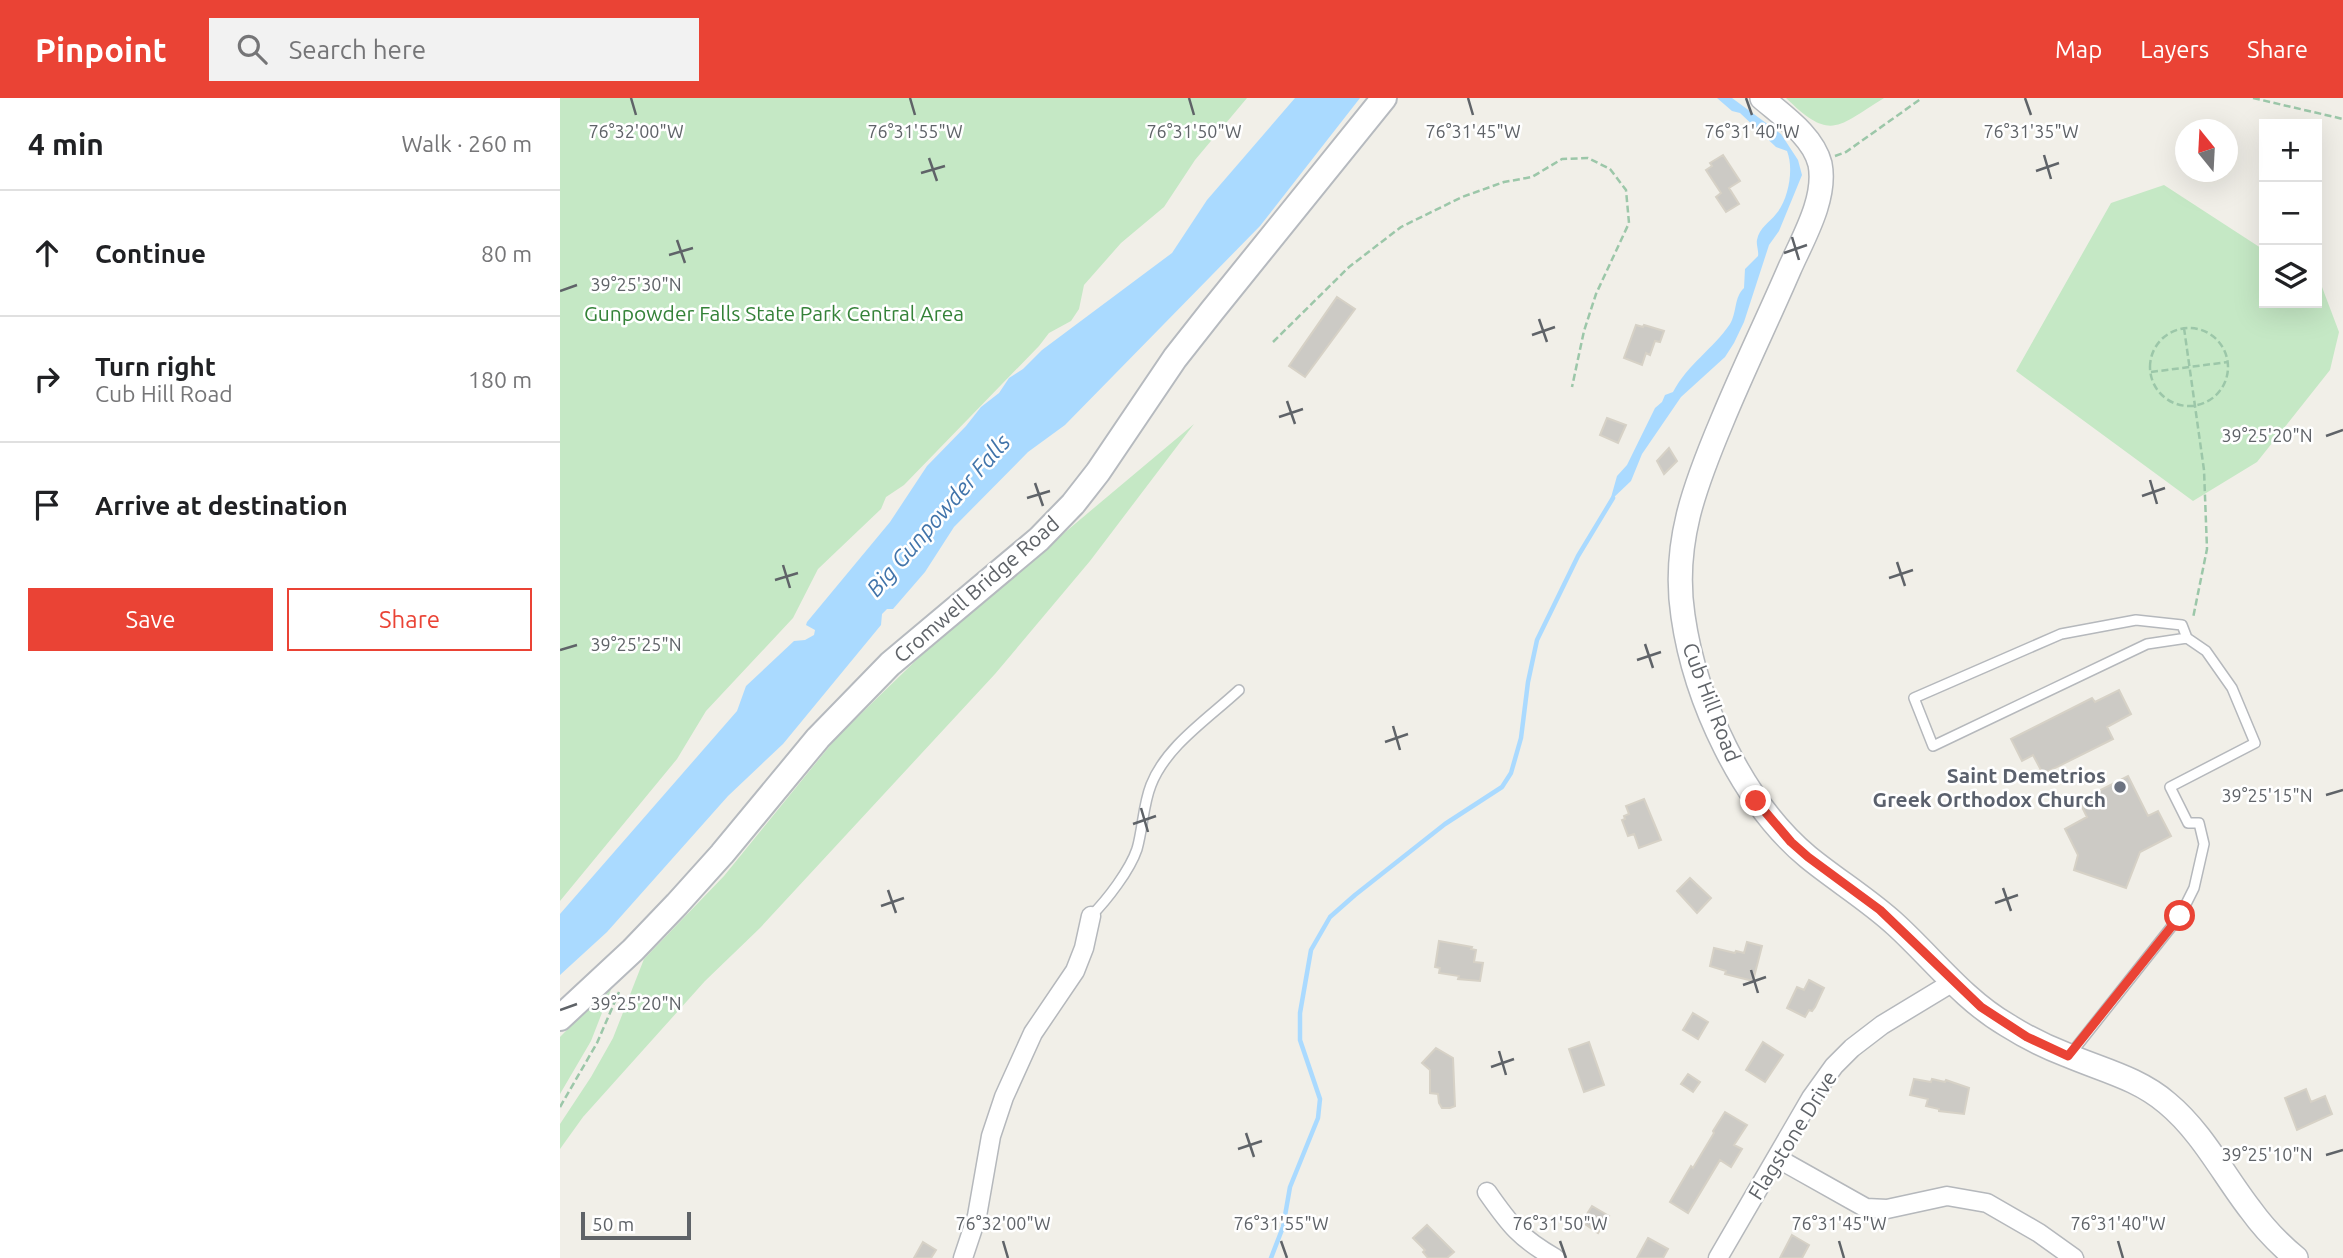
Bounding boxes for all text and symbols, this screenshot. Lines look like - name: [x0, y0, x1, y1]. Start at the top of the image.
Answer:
- search box: [209, 18, 699, 81]
- icon: search: [233, 30, 271, 68]
- text: Pinpoint: [35, 31, 167, 68]
- text: Search here: [289, 35, 426, 64]
- text: Map: [2055, 36, 2102, 63]
- text: Layers: [2140, 36, 2209, 63]
- text: Share: [2247, 36, 2308, 63]
- north arrow: [2175, 119, 2238, 182]
- map controls: [2259, 119, 2322, 308]
- button: +: [2259, 119, 2322, 182]
- text: 76°32'00"W: [588, 121, 684, 141]
- text: 76°31'55"W: [867, 121, 963, 141]
- text: 76°31'50"W: [1146, 121, 1242, 141]
- text: 76°31'45"W: [1425, 121, 1521, 141]
- text: 76°31'40"W: [1704, 121, 1800, 141]
- text: 76°31'35"W: [1983, 121, 2079, 141]
- text: 4 min: [28, 127, 104, 161]
- text: Walk · 260 m: [401, 131, 532, 156]
- button: −: [2259, 182, 2322, 245]
- icon: ahead: [28, 234, 66, 272]
- text: Continue: [95, 239, 206, 268]
- text: 80 m: [481, 241, 532, 266]
- button: layers: [2259, 245, 2322, 308]
- text: 39°25'30"N: [590, 274, 682, 294]
- park label: Gunpowder Falls State Park Central Area: [584, 301, 964, 325]
- text: Turn right: [95, 352, 216, 381]
- icon: right: [28, 360, 66, 398]
- text: 180 m: [468, 367, 532, 392]
- text: Cub Hill Road: [95, 381, 233, 406]
- text: 39°25'20"N: [2221, 425, 2313, 445]
- water label: Big Gunpowder Falls: [861, 429, 1015, 601]
- icon: arrive: [28, 486, 66, 524]
- text: Arrive at destination: [95, 491, 348, 520]
- street label: Cromwell Bridge Road: [889, 511, 1063, 667]
- button: Save: [28, 588, 273, 651]
- button: Share: [287, 588, 532, 651]
- text: 39°25'25"N: [590, 634, 682, 654]
- street label: Cub Hill Road: [1678, 639, 1746, 765]
- place label: Saint Demetrios Greek Orthodox Church: [1873, 763, 2106, 811]
- marker: Saint Demetrios Greek Orthodox Church: [2112, 779, 2128, 795]
- route end: [1740, 785, 1771, 816]
- text: 39°25'15"N: [2221, 785, 2313, 805]
- route start: [2164, 900, 2195, 931]
- text: 39°25'20"N: [590, 993, 682, 1013]
- street label: Flagstone Drive: [1743, 1066, 1841, 1204]
- text: 39°25'10"N: [2221, 1144, 2313, 1164]
- scale bar: [581, 1209, 691, 1241]
- text: 50 m: [592, 1213, 634, 1235]
- text: 76°32'00"W: [955, 1213, 1051, 1233]
- text: 76°31'55"W: [1233, 1213, 1329, 1233]
- text: 76°31'50"W: [1512, 1213, 1608, 1233]
- text: 76°31'45"W: [1791, 1213, 1887, 1233]
- text: 76°31'40"W: [2070, 1213, 2166, 1233]

